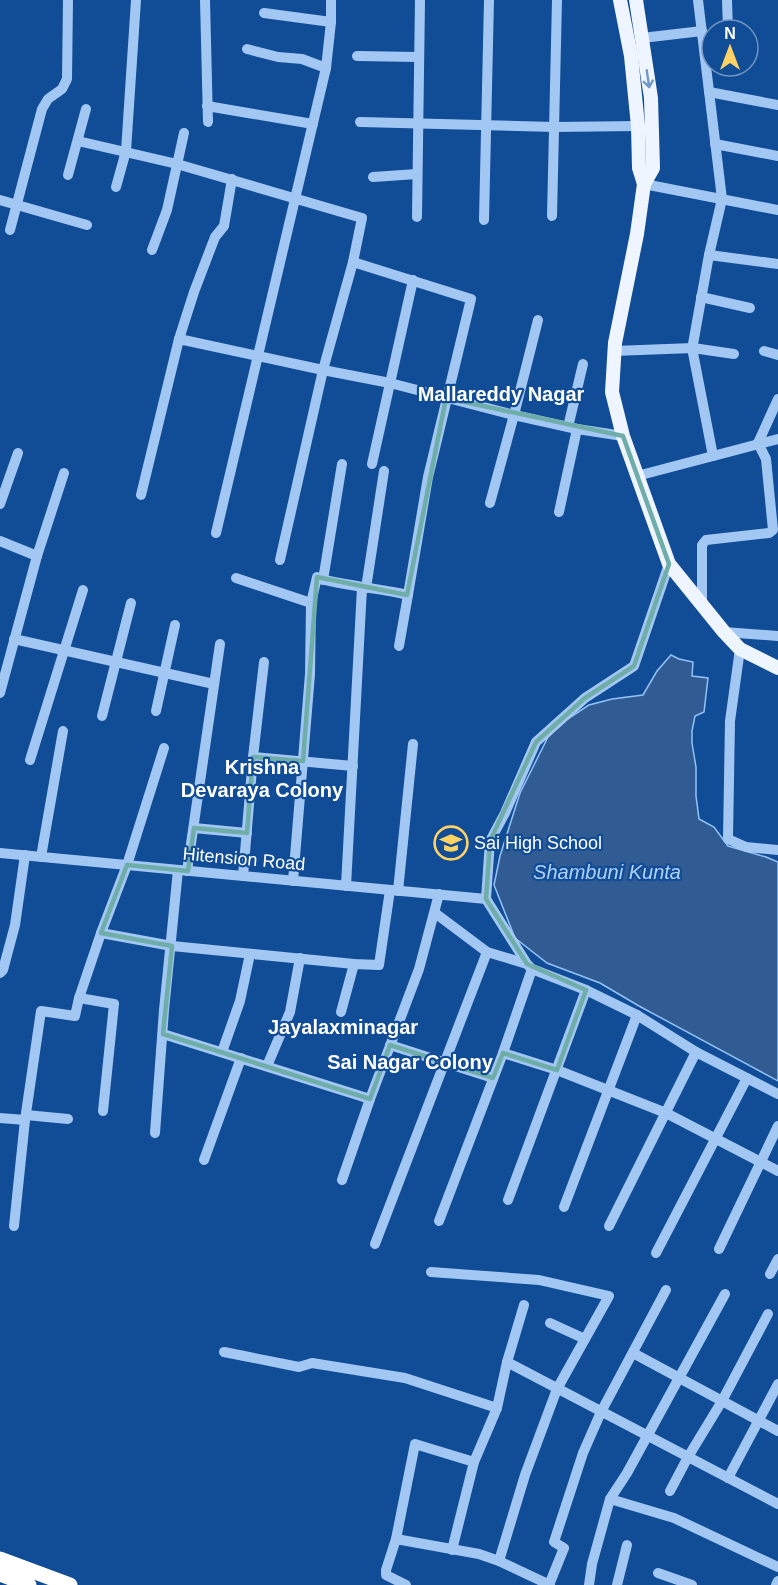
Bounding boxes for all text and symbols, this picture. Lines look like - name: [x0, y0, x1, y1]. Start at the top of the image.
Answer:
- north arrow: [700, 18, 760, 78]
- text: N: [724, 25, 736, 42]
- one-way arrow: [643, 68, 654, 88]
- district label: Mallareddy Nagar: [418, 383, 585, 405]
- district label: Krishna Devaraya Colony: [181, 756, 344, 801]
- school or university icon: Sai High School: [433, 825, 469, 861]
- place label: Sai High School: [474, 833, 602, 853]
- street label: Hitension Road: [182, 844, 306, 874]
- water label: Shambuni Kunta: [533, 861, 681, 883]
- district label: Jayalaxminagar: [268, 1016, 418, 1038]
- district label: Sai Nagar Colony: [327, 1051, 494, 1073]

